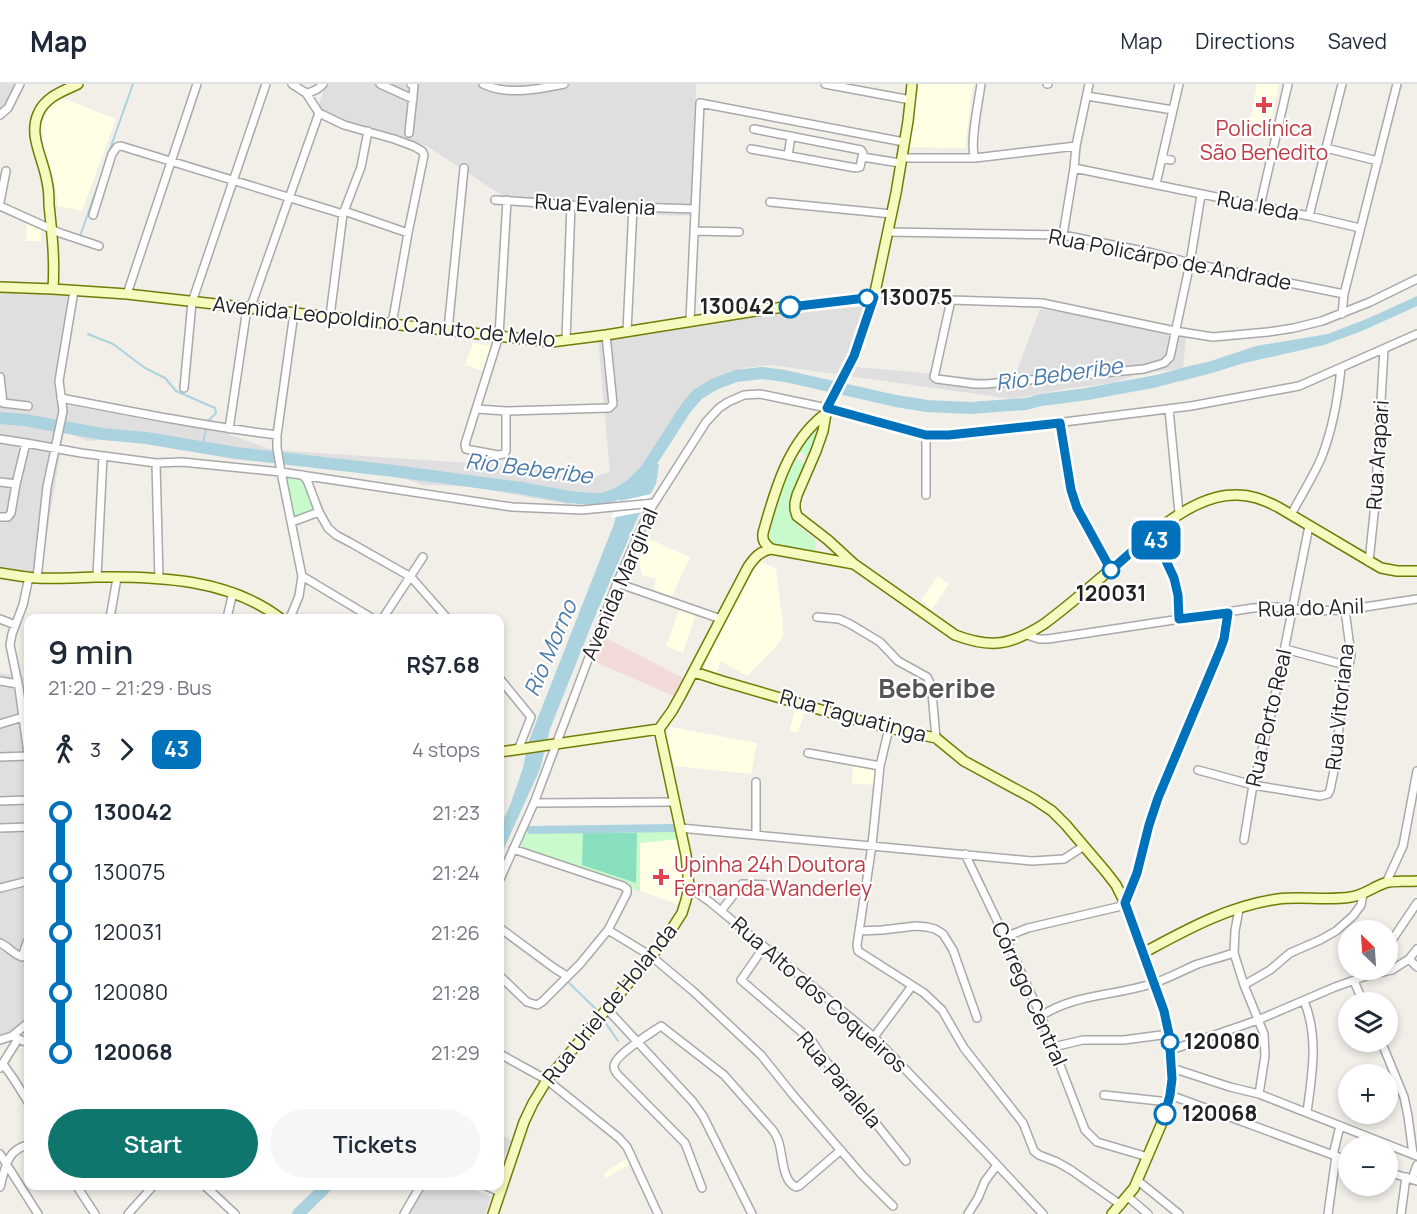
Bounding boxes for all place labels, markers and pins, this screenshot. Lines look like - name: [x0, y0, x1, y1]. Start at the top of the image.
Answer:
- marker: Policlínica São Benedito: [1255, 96, 1273, 114]
- place label: Policlínica São Benedito: [1200, 114, 1328, 166]
- place label: 130075: [880, 283, 953, 311]
- marker: 130075: [858, 289, 876, 307]
- place label: 130042: [700, 292, 774, 320]
- marker: 130042: [779, 296, 801, 318]
- marker: 120031: [1102, 561, 1120, 579]
- place label: 120031: [1076, 579, 1146, 607]
- place label: Upinha 24h Doutora Fernanda Wanderley: [674, 850, 872, 902]
- marker: Upinha 24h Doutora Fernanda Wanderley: [652, 868, 670, 886]
- place label: 120080: [1184, 1027, 1260, 1055]
- marker: 120080: [1161, 1033, 1179, 1051]
- place label: 120068: [1182, 1099, 1257, 1127]
- marker: 120068: [1154, 1103, 1176, 1125]

